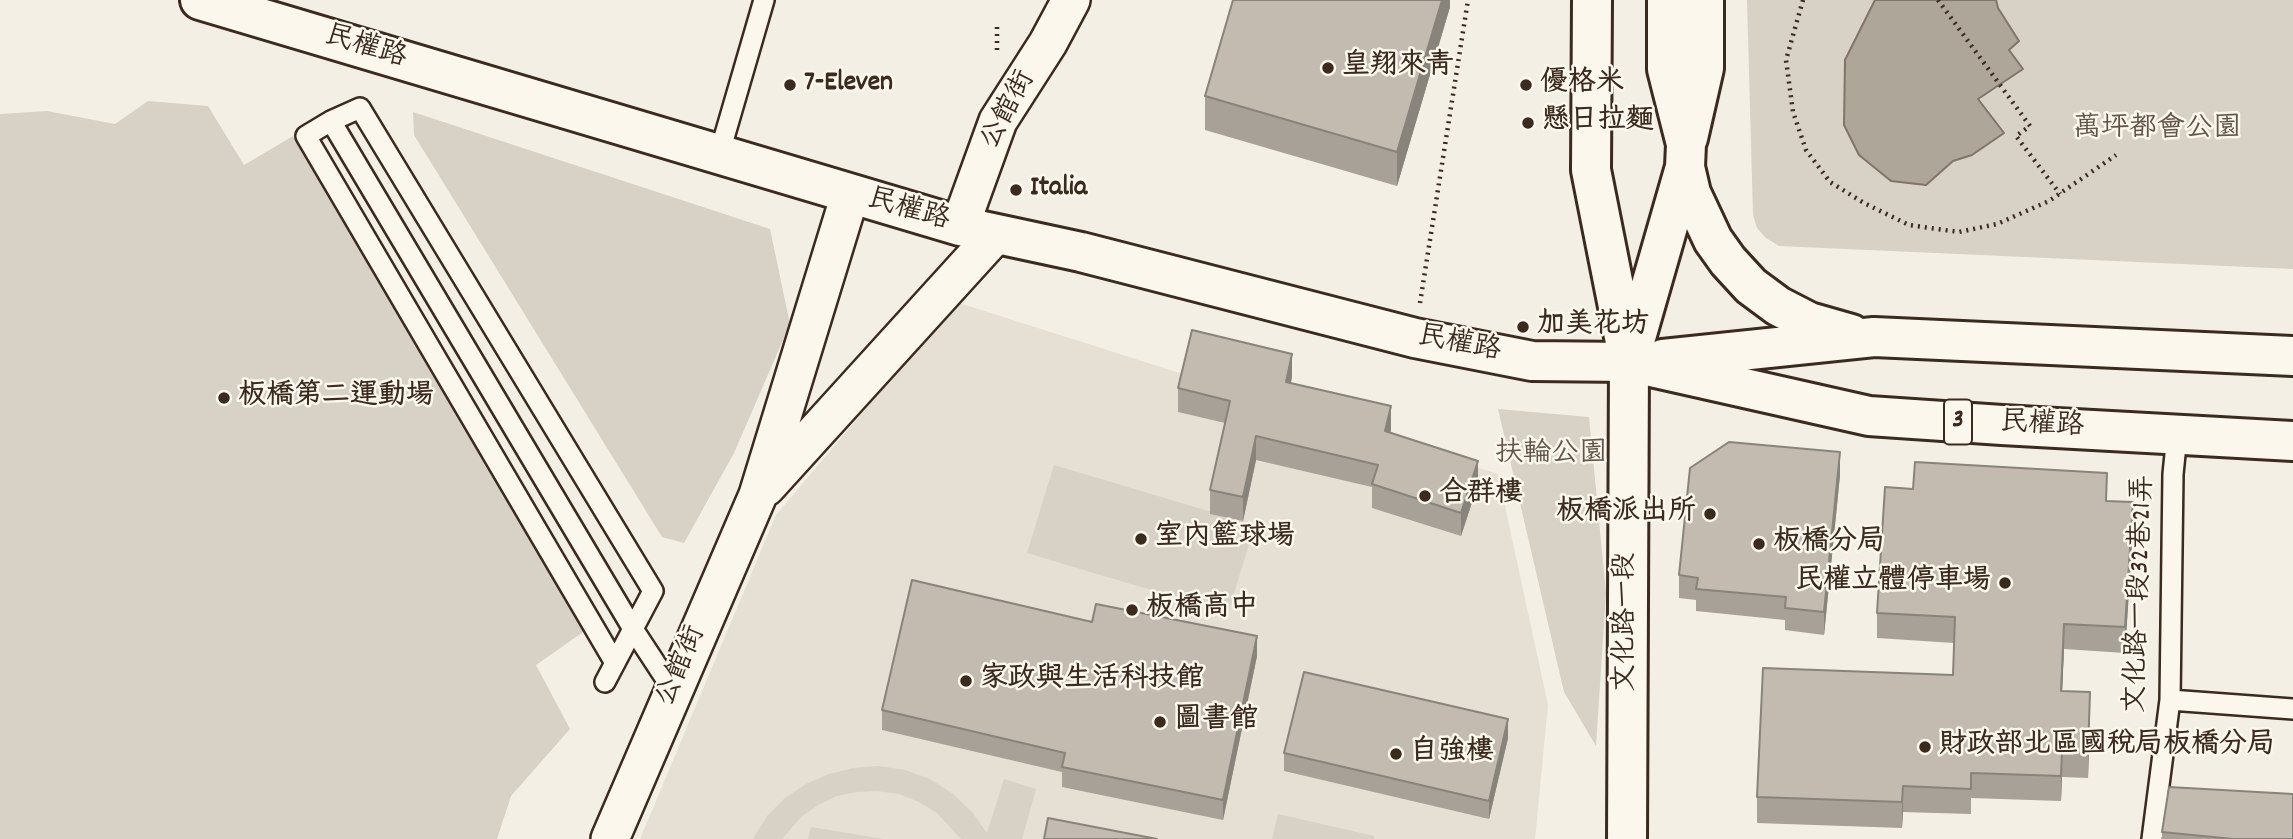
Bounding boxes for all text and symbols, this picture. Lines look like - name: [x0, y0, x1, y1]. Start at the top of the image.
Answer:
- street label: 民權路: [320, 21, 410, 77]
- place label: 皇翔來青: [1342, 51, 1454, 85]
- marker: 皇翔來青: [1320, 60, 1336, 76]
- street label: 公館街: [975, 66, 1045, 156]
- place label: 7-Eleven: [804, 68, 893, 102]
- place label: 優格米: [1540, 68, 1624, 102]
- marker: 7-Eleven: [782, 77, 798, 93]
- marker: 優格米: [1518, 77, 1534, 93]
- place label: 懸日拉麵: [1542, 106, 1654, 140]
- park label: 萬坪都會公園: [2073, 114, 2241, 148]
- marker: 懸日拉麵: [1520, 115, 1536, 131]
- place label: Italia: [1030, 173, 1087, 207]
- marker: Italia: [1008, 182, 1024, 198]
- street label: 民權路: [863, 184, 953, 240]
- place label: 加美花坊: [1537, 310, 1649, 344]
- marker: 加美花坊: [1515, 319, 1531, 335]
- street label: 民權路: [1415, 321, 1503, 371]
- place label: 板橋第二運動場: [238, 381, 434, 415]
- marker: 板橋第二運動場: [216, 390, 232, 406]
- road number: 3: [1944, 400, 1972, 444]
- street label: 民權路: [1999, 408, 2085, 446]
- park label: 扶輪公園: [1495, 439, 1607, 473]
- street label: 文化路一段32巷21弄: [2121, 474, 2163, 714]
- place label: 合群樓: [1439, 479, 1523, 513]
- marker: 合群樓: [1417, 488, 1433, 504]
- place label: 板橋派出所: [1556, 497, 1696, 531]
- marker: 板橋派出所: [1702, 506, 1718, 522]
- place label: 室內籃球場: [1155, 522, 1295, 556]
- place label: 板橋分局: [1773, 527, 1885, 561]
- marker: 室內籃球場: [1133, 531, 1149, 547]
- marker: 板橋分局: [1751, 536, 1767, 552]
- street label: 文化路一段: [1611, 552, 1645, 692]
- place label: 民權立體停車場: [1795, 566, 1991, 600]
- marker: 民權立體停車場: [1997, 575, 2013, 591]
- place label: 板橋高中: [1146, 593, 1258, 627]
- marker: 板橋高中: [1124, 602, 1140, 618]
- street label: 公館街: [651, 622, 715, 712]
- place label: 家政與生活科技館: [980, 664, 1204, 698]
- marker: 家政與生活科技館: [958, 673, 974, 689]
- place label: 圖書館: [1174, 705, 1258, 739]
- marker: 圖書館: [1152, 714, 1168, 730]
- place label: 財政部北區國稅局板橋分局: [1939, 730, 2275, 764]
- place label: 自強樓: [1410, 737, 1494, 771]
- marker: 財政部北區國稅局板橋分局: [1917, 739, 1933, 755]
- marker: 自強樓: [1388, 746, 1404, 762]

